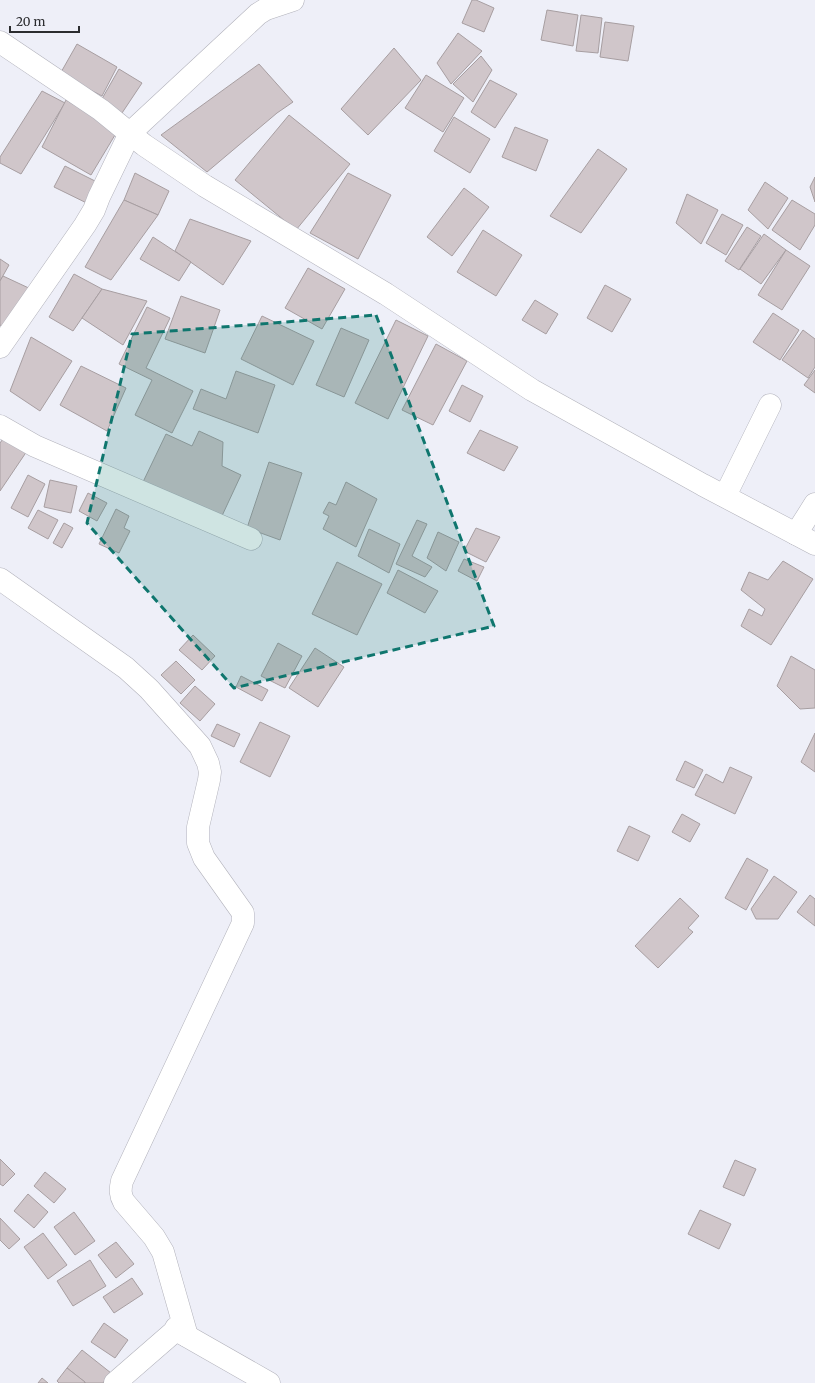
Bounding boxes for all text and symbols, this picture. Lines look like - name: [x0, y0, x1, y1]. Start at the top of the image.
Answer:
- scale bar: [10, 8, 79, 34]
- text: 20 m: [16, 14, 45, 29]

